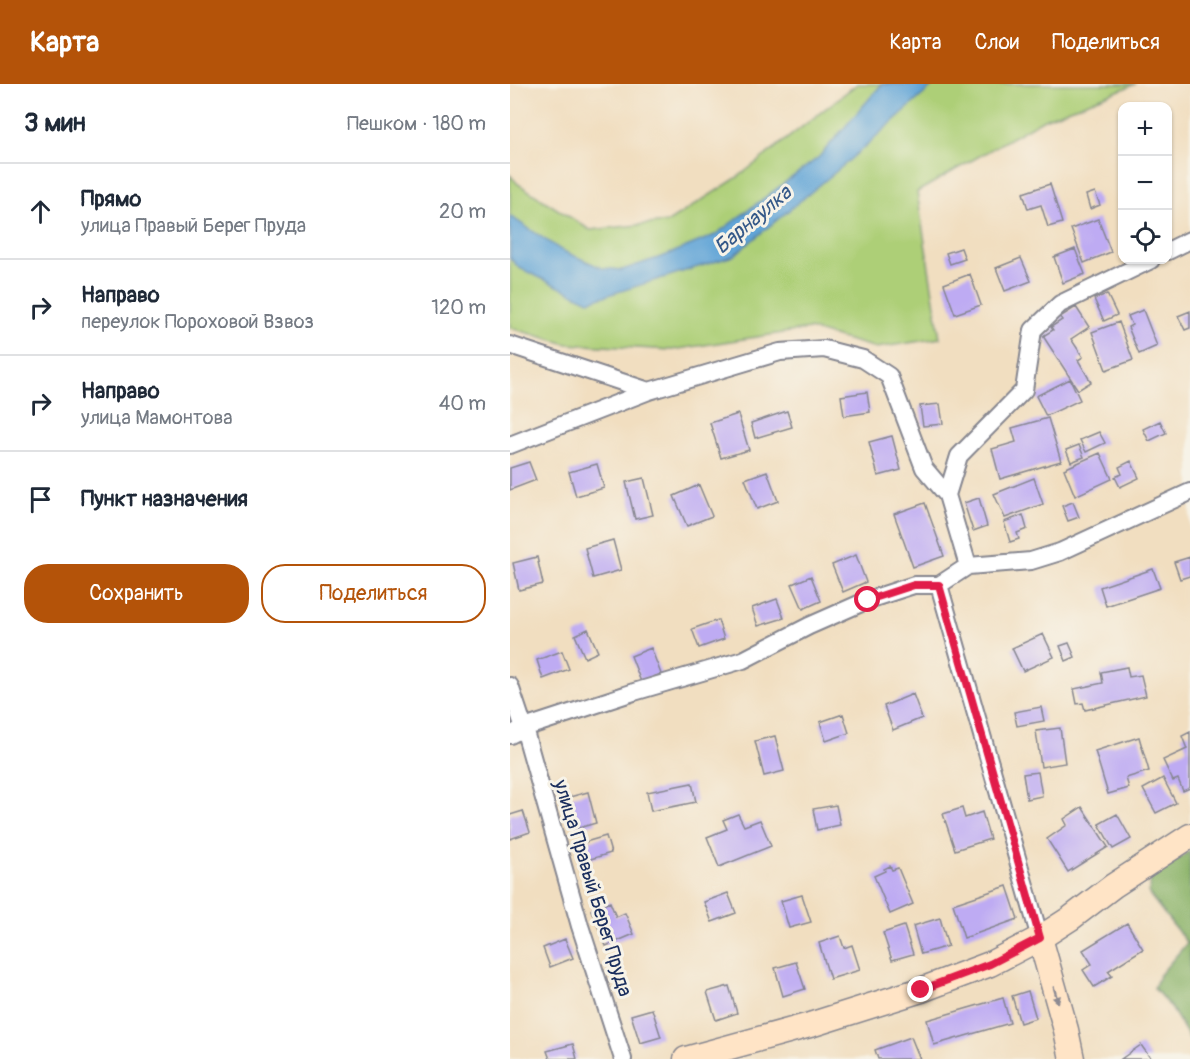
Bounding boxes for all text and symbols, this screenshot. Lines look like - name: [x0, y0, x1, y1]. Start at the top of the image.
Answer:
- text: Карта: [30, 25, 99, 60]
- text: Карта: [889, 29, 941, 56]
- text: Слои: [974, 29, 1019, 56]
- text: Поделиться: [1052, 29, 1160, 56]
- map controls: [1118, 102, 1172, 264]
- button: +: [1118, 102, 1172, 156]
- text: 3 мин: [24, 107, 86, 139]
- text: Пешком · 180 m: [347, 111, 486, 136]
- button: −: [1118, 156, 1172, 210]
- water label: Барнаулка: [709, 179, 798, 260]
- text: Прямо: [81, 185, 141, 213]
- icon: ahead: [24, 195, 57, 228]
- text: 20 m: [439, 199, 486, 224]
- button: locate: [1118, 210, 1172, 264]
- text: улица Правый Берег Пруда: [81, 213, 306, 238]
- text: Направо: [81, 281, 160, 309]
- icon: right: [24, 291, 57, 324]
- text: 120 m: [431, 295, 486, 320]
- text: переулок Пороховой Взвоз: [81, 309, 314, 334]
- text: Направо: [81, 377, 160, 405]
- icon: right: [24, 387, 57, 420]
- text: 40 m: [439, 391, 486, 416]
- text: улица Мамонтова: [81, 405, 233, 430]
- icon: arrive: [24, 483, 57, 516]
- text: Пункт назначения: [81, 485, 248, 513]
- button: Сохранить: [24, 564, 249, 623]
- button: Поделиться: [261, 564, 486, 623]
- route start: [854, 586, 880, 612]
- street label: улица Правый Берег Пруда: [548, 776, 638, 999]
- route end: [907, 976, 933, 1002]
- one-way arrow: [1052, 986, 1061, 1004]

